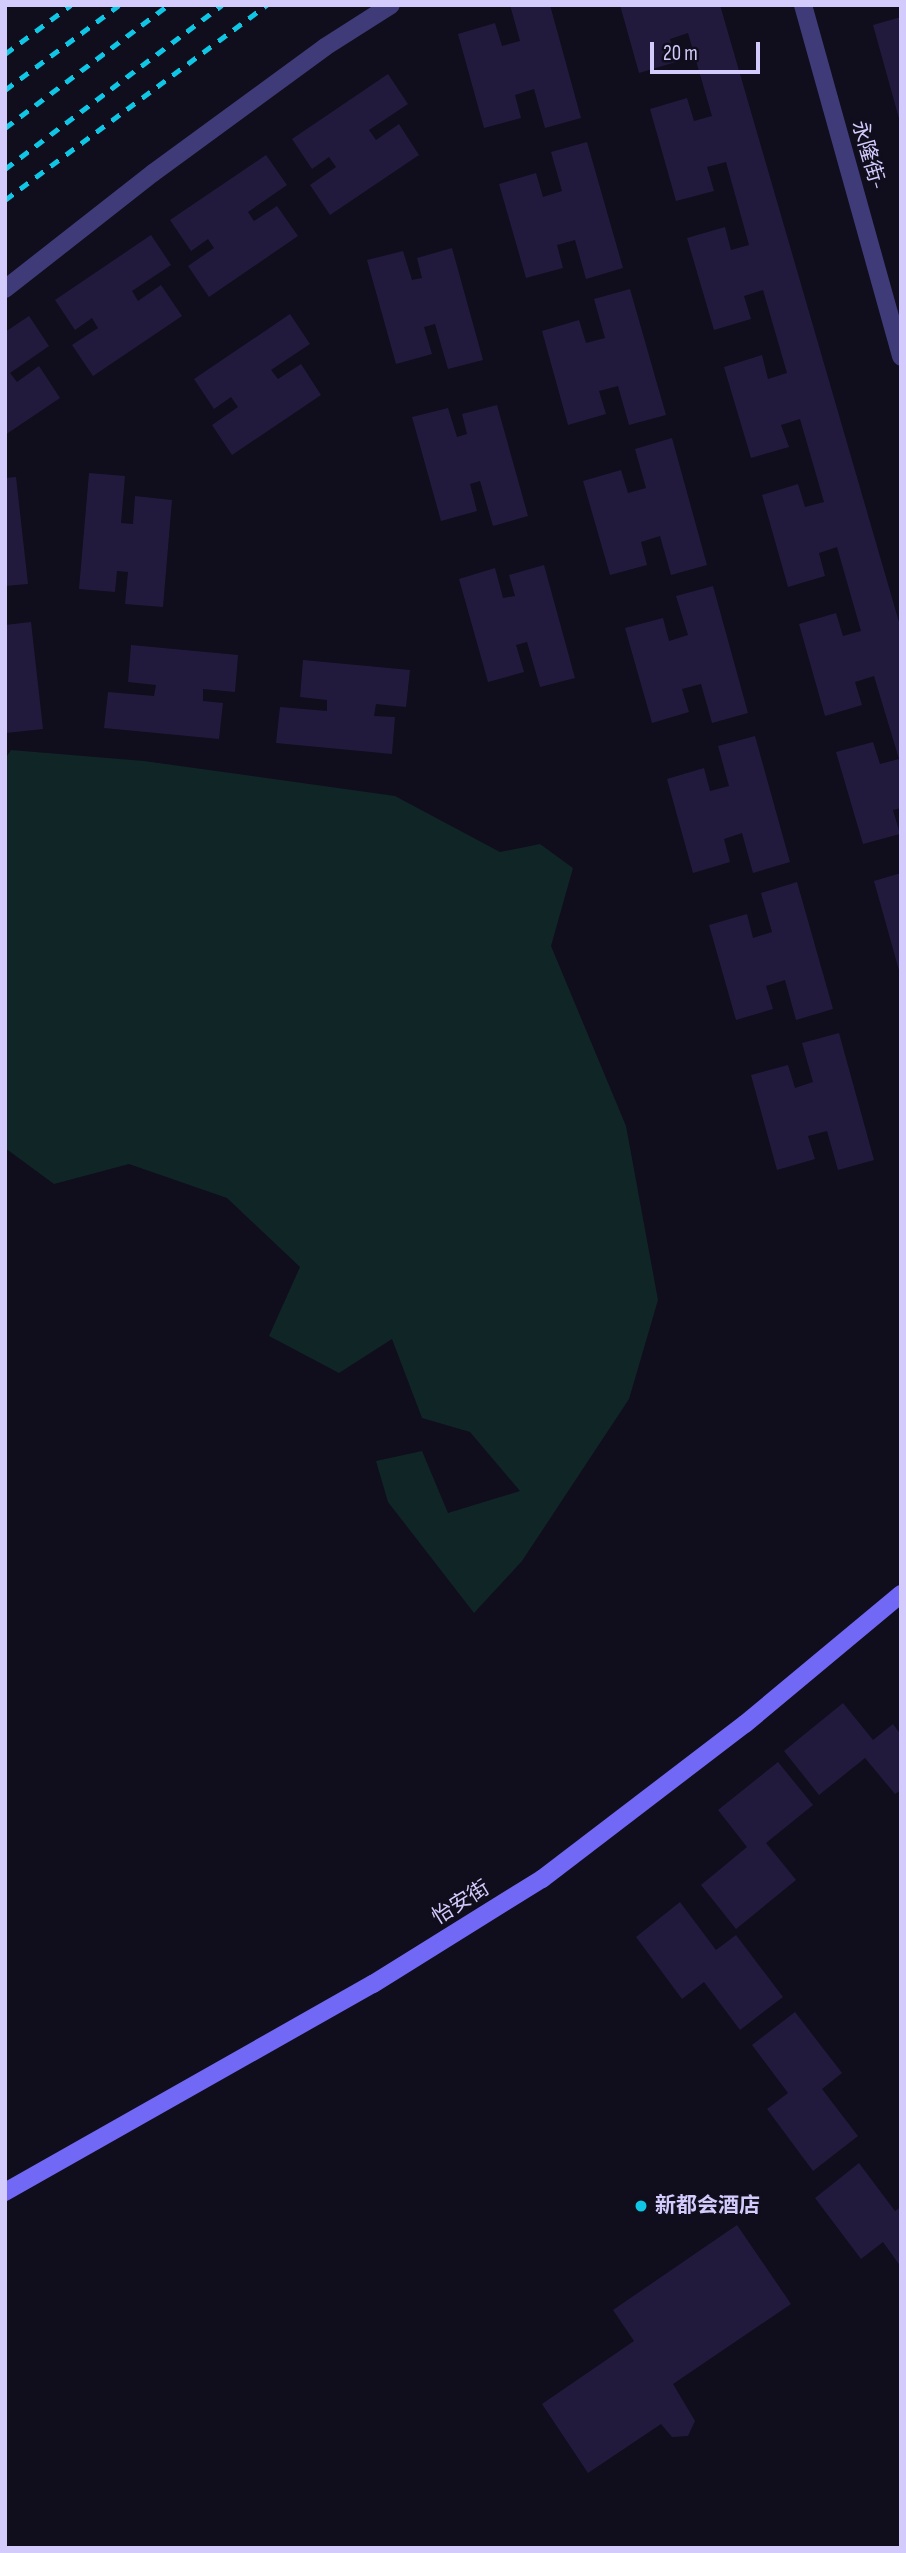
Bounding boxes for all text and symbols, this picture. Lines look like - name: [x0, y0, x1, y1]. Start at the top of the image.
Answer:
- scale bar: [654, 28, 764, 72]
- text: 20 m: [663, 41, 698, 66]
- street label: 永隆街-: [846, 118, 890, 192]
- street label: 怡安街: [428, 1876, 494, 1930]
- place label: 新都会酒店: [655, 2193, 760, 2219]
- marker: 新都会酒店: [633, 2198, 649, 2214]

